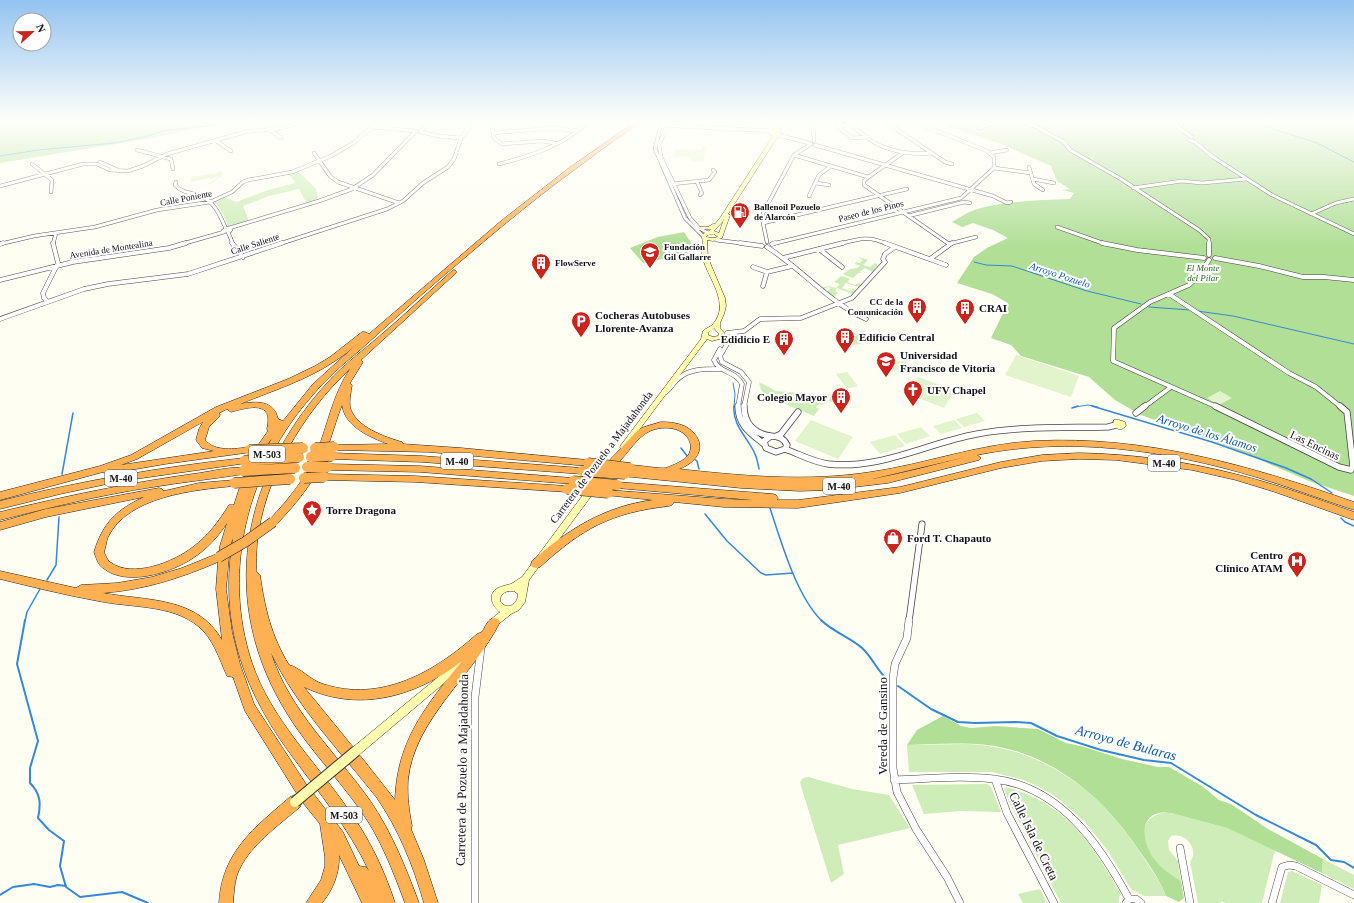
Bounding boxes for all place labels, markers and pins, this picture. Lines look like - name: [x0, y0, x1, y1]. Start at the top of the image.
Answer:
- fuel station icon: Ballenoil Pozuelo de Alarcón: [729, 201, 751, 229]
- place label: Ballenoil Pozuelo de Alarcón: [754, 202, 821, 222]
- school or university icon: Fundación Gil Gallarre: [639, 241, 661, 269]
- place label: Fundación Gil Gallarre: [664, 242, 711, 262]
- building icon: FlowServe: [530, 252, 552, 280]
- place label: FlowServe: [555, 258, 596, 268]
- building icon: CC de la Comunicación: [906, 296, 928, 324]
- place label: CC de la Comunicación: [847, 297, 903, 317]
- building icon: CRAI: [954, 297, 976, 325]
- place label: CRAI: [979, 302, 1007, 314]
- place label: Cocheras Autobuses Llorente-Avanza: [595, 309, 691, 334]
- parking icon: Cocheras Autobuses Llorente-Avanza: [570, 310, 592, 338]
- building icon: Edificio Central: [834, 326, 856, 354]
- building icon: Edidicio E: [773, 328, 795, 356]
- place label: Edificio Central: [859, 331, 934, 343]
- place label: Edidicio E: [721, 333, 770, 345]
- place label: Universidad Francisco de Vitoria: [900, 349, 996, 374]
- school or university icon: Universidad Francisco de Vitoria: [875, 350, 897, 378]
- church icon: UFV Chapel: [902, 379, 924, 407]
- place label: UFV Chapel: [927, 384, 986, 396]
- building icon: Colegio Mayor: [830, 386, 852, 414]
- place label: Colegio Mayor: [757, 391, 827, 403]
- place icon: Torre Dragona: [301, 499, 323, 527]
- place label: Torre Dragona: [326, 504, 396, 516]
- shop icon: Ford T. Chapauto: [882, 527, 904, 555]
- place label: Ford T. Chapauto: [907, 532, 992, 544]
- place label: Centro Clínico ATAM: [1215, 549, 1284, 574]
- hospital icon: Centro Clínico ATAM: [1286, 550, 1308, 578]

